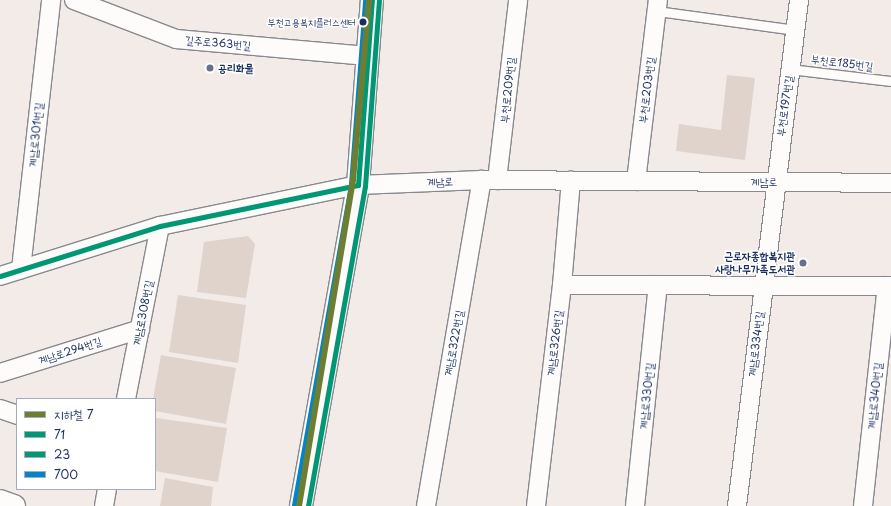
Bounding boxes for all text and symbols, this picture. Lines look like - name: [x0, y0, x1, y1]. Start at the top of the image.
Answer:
- place label: 부천고용복지플러스센터: [267, 16, 356, 28]
- marker: 부천고용복지플러스센터: [358, 17, 368, 27]
- street label: 길주로363번길: [184, 34, 252, 52]
- street label: 부천로185번길: [810, 53, 874, 73]
- street label: 부천로209번길: [498, 56, 518, 124]
- street label: 부천로203번길: [636, 56, 658, 124]
- place label: 공리화물: [218, 61, 253, 75]
- marker: 공리화물: [205, 63, 215, 73]
- street label: 부천로197번길: [774, 75, 796, 137]
- street label: 계남로301번길: [26, 102, 46, 168]
- street label: 계남로: [426, 175, 454, 189]
- street label: 계남로: [751, 175, 777, 189]
- place label: 근로자종합복지관 사랑나무가족도서관: [715, 250, 795, 276]
- marker: 근로자종합복지관 사랑나무가족도서관: [798, 258, 808, 268]
- street label: 계남로308번길: [130, 279, 156, 347]
- street label: 계남로322번길: [442, 309, 466, 377]
- street label: 계남로326번길: [544, 309, 566, 377]
- street label: 계남로334번길: [745, 310, 767, 378]
- street label: 계남로294번길: [37, 335, 103, 367]
- street label: 계남로330번길: [637, 362, 657, 430]
- street label: 계남로340번길: [865, 362, 885, 430]
- legend: [16, 398, 156, 490]
- text: 지하철 7: [54, 405, 94, 423]
- text: 71: [54, 425, 65, 443]
- text: 23: [54, 445, 70, 463]
- text: 700: [54, 465, 78, 483]

